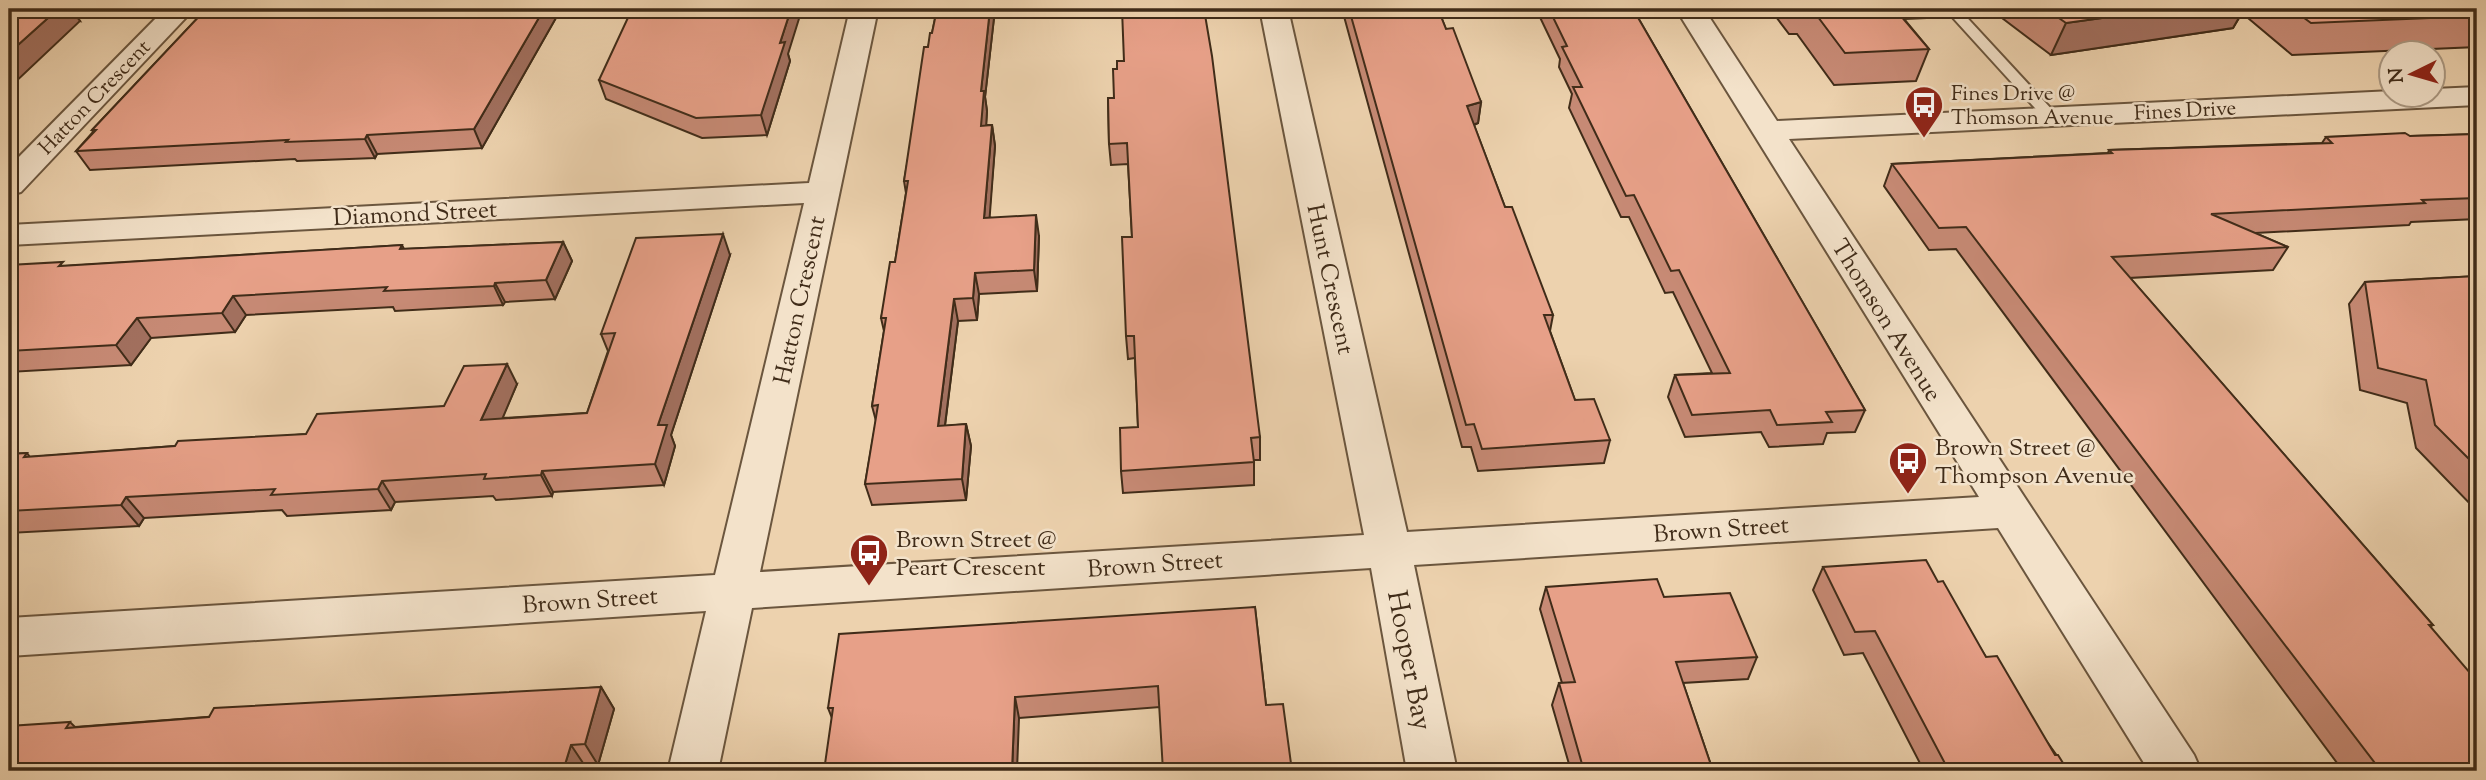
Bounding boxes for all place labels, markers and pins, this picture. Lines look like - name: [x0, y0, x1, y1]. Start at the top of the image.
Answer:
- place label: Fines Drive @ Thomson Avenue: [1951, 80, 2114, 134]
- bus stop icon: Fines Drive @ Thomson Avenue: [1903, 84, 1945, 139]
- place label: Brown Street @ Thompson Avenue: [1935, 432, 2134, 494]
- bus stop icon: Brown Street @ Thompson Avenue: [1887, 440, 1929, 495]
- place label: Brown Street @ Peart Crescent: [896, 524, 1057, 586]
- bus stop icon: Brown Street @ Peart Crescent: [848, 532, 890, 587]

